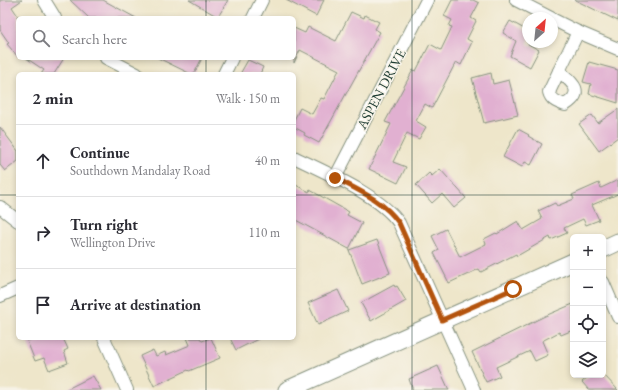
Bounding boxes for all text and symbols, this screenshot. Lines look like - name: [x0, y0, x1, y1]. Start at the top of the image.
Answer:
- north arrow: [522, 12, 558, 48]
- search box: [16, 16, 296, 60]
- icon: search: [30, 27, 52, 49]
- text: Search here: [62, 29, 127, 48]
- street label: ASPEN DRIVE: [352, 46, 410, 133]
- text: 2 min: [32, 87, 73, 109]
- text: Walk · 150 m: [216, 90, 280, 107]
- text: Continue: [70, 143, 130, 162]
- icon: ahead: [32, 150, 54, 172]
- text: 40 m: [255, 152, 280, 169]
- text: Southdown Mandalay Road: [70, 162, 210, 179]
- route end: [326, 169, 344, 187]
- text: Turn right: [70, 215, 138, 234]
- icon: right: [32, 222, 54, 244]
- text: 110 m: [249, 224, 280, 241]
- text: Wellington Drive: [70, 234, 155, 251]
- map controls: [570, 234, 606, 378]
- button: +: [570, 234, 606, 270]
- button: −: [570, 270, 606, 306]
- route start: [504, 280, 522, 298]
- icon: arrive: [32, 294, 54, 316]
- text: Arrive at destination: [70, 295, 201, 314]
- button: locate: [570, 306, 606, 342]
- button: layers: [570, 342, 606, 378]

